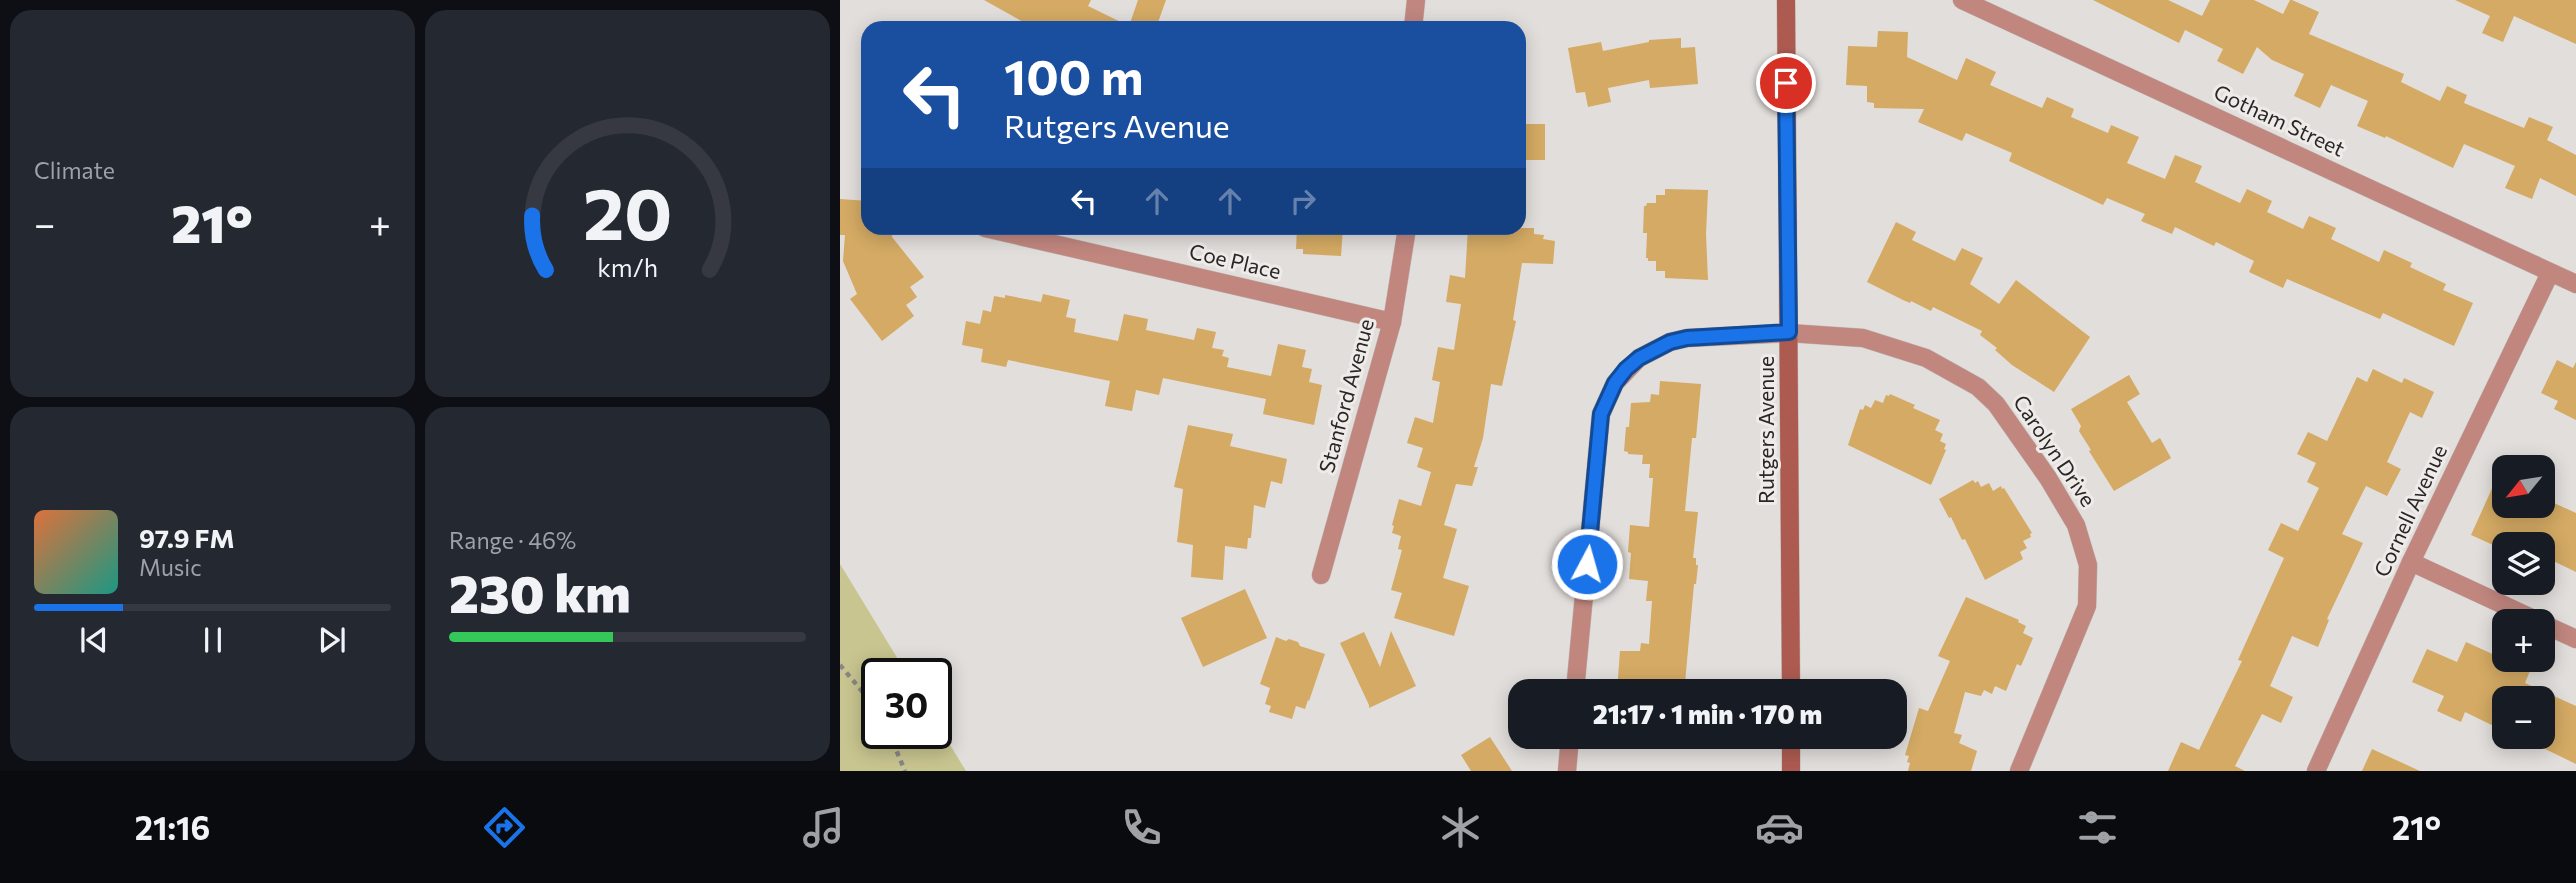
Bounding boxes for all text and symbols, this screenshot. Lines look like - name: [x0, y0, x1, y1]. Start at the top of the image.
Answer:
- text: 100 m: [1004, 45, 1143, 105]
- icon: left: [889, 49, 980, 140]
- pin: [1756, 53, 1816, 113]
- icon: arrive: [1767, 64, 1805, 102]
- street label: Gotham Street: [2210, 78, 2349, 161]
- text: Rutgers Avenue: [1004, 105, 1230, 145]
- text: Climate: [34, 156, 115, 184]
- text: 20: [583, 166, 672, 255]
- icon: left: [1065, 182, 1103, 220]
- icon: ahead: [1138, 182, 1176, 220]
- icon: ahead: [1211, 182, 1249, 220]
- icon: right: [1284, 182, 1322, 220]
- text: 21°: [171, 190, 253, 254]
- text: −: [34, 199, 56, 246]
- text: +: [369, 199, 391, 246]
- street label: Coe Place: [1187, 238, 1283, 283]
- text: km/h: [597, 251, 658, 281]
- street label: Stanford Avenue: [1313, 316, 1378, 475]
- street label: Rutgers Avenue: [1753, 356, 1778, 504]
- street label: Carolyn Drive: [2009, 390, 2102, 511]
- street label: Cornell Avenue: [2368, 440, 2451, 581]
- north arrow: [2492, 455, 2555, 518]
- map controls: [2492, 455, 2555, 749]
- text: 97.9 FM: [139, 522, 235, 553]
- text: Range · 46%: [449, 526, 576, 554]
- position arrow: [1550, 527, 1624, 601]
- button: layers: [2492, 532, 2555, 595]
- text: Music: [139, 553, 202, 581]
- text: 230 km: [449, 560, 631, 624]
- button: +: [2492, 609, 2555, 672]
- icon: previous: [75, 621, 113, 659]
- icon: pause: [194, 621, 232, 659]
- icon: next: [313, 621, 351, 659]
- speed limit sign: 30: [861, 658, 952, 749]
- button: −: [2492, 686, 2555, 749]
- text: 21:17 · 1 min · 170 m: [1593, 698, 1822, 729]
- icon: directions: [480, 803, 529, 852]
- icon: music: [799, 803, 848, 852]
- icon: phone: [1117, 803, 1166, 852]
- icon: climate: [1436, 803, 1485, 852]
- icon: car: [1755, 803, 1804, 852]
- icon: filters: [2073, 803, 2122, 852]
- text: 21:16: [135, 807, 210, 847]
- text: 21°: [2392, 807, 2441, 847]

